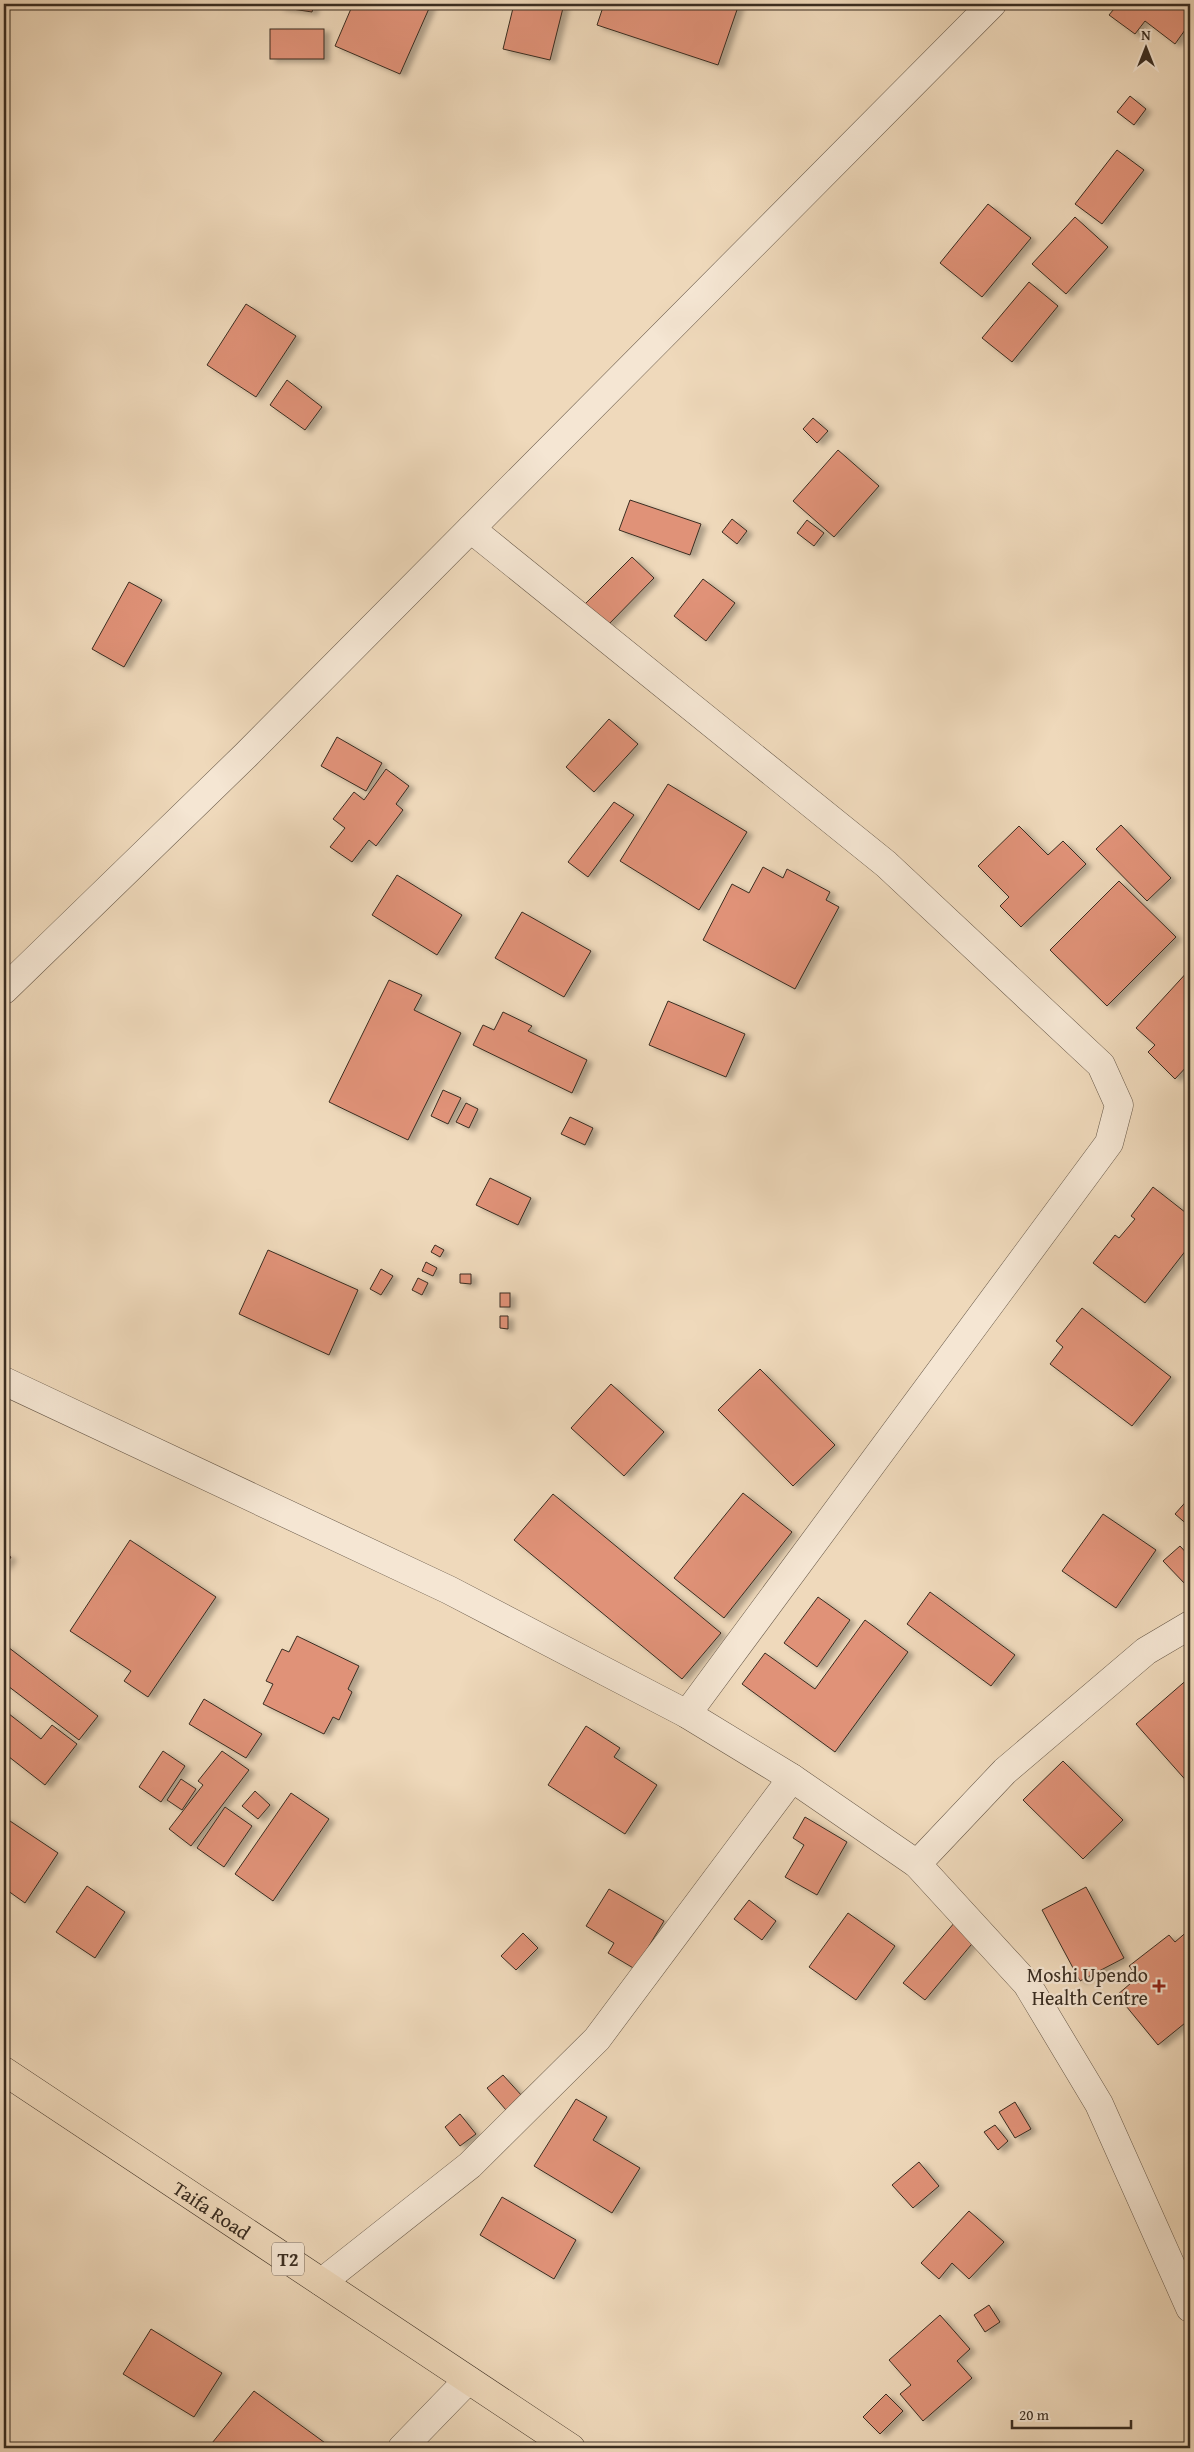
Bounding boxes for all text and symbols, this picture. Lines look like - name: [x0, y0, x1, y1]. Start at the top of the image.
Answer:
- north arrow: [1122, 22, 1172, 72]
- text: N: [1141, 25, 1151, 45]
- place label: Moshi Upendo Health Centre: [1027, 1960, 1148, 2012]
- marker: Moshi Upendo Health Centre: [1152, 1979, 1166, 1993]
- street label: Taifa Road: [168, 2173, 257, 2246]
- road number: T2: [272, 2242, 304, 2276]
- scale bar: [1012, 2397, 1130, 2429]
- text: 20 m: [1019, 2404, 1050, 2425]

